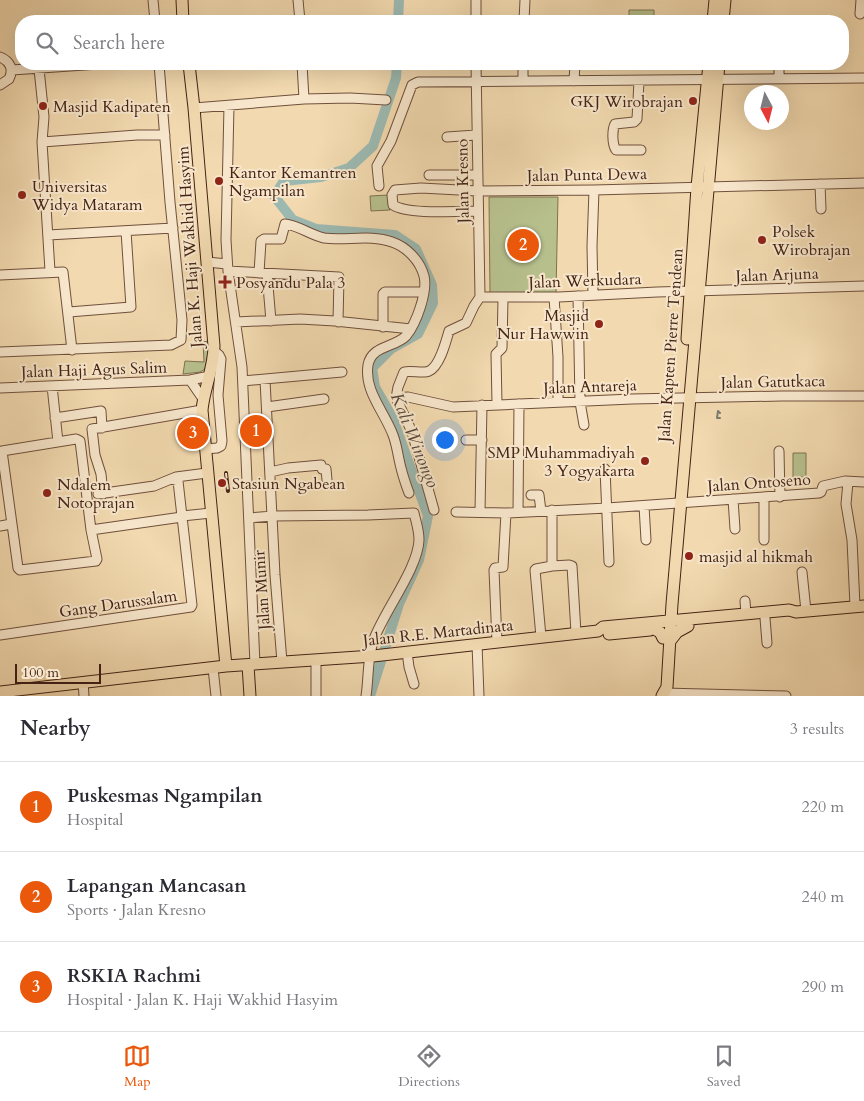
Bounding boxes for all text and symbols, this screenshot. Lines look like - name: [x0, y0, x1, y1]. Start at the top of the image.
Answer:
- search box: [15, 15, 849, 70]
- icon: search: [33, 29, 61, 57]
- text: Search here: [73, 30, 165, 56]
- north arrow: [744, 85, 789, 130]
- place label: GKJ Wirobrajan: [570, 91, 683, 113]
- marker: GKJ Wirobrajan: [687, 95, 699, 107]
- place label: Masjid Kadipaten: [53, 96, 171, 118]
- marker: Masjid Kadipaten: [37, 100, 49, 112]
- street label: Jalan Kresno: [451, 138, 475, 226]
- street label: Jalan K. Haji Wakhid Hasyim: [172, 145, 208, 350]
- place label: Kantor Kemantren Ngampilan: [229, 162, 357, 202]
- street label: Jalan Punta Dewa: [525, 163, 647, 187]
- marker: Kantor Kemantren Ngampilan: [213, 175, 225, 187]
- place label: Universitas Widya Mataram: [31, 176, 143, 216]
- marker: Universitas Widya Mataram: [16, 189, 28, 201]
- place label: Polsek Wirobrajan: [771, 221, 851, 261]
- pin: 2: [507, 226, 539, 264]
- marker: Polsek Wirobrajan: [756, 234, 768, 246]
- street label: Jalan Kapten Pierre Tendean: [653, 247, 689, 445]
- street label: Jalan Arjuna: [733, 263, 819, 288]
- street label: Jalan Werkudara: [526, 268, 642, 294]
- place label: Posyandu Pala 3: [236, 272, 345, 294]
- marker: Posyandu Pala 3: [218, 275, 232, 289]
- place label: Masjid Nur Hawwin: [497, 305, 589, 345]
- marker: Masjid Nur Hawwin: [593, 318, 605, 330]
- street label: Jalan Haji Agus Salim: [19, 356, 168, 384]
- street label: Jalan Gatutkaca: [718, 370, 826, 394]
- street label: Jalan Antareja: [541, 374, 637, 400]
- water label: Kali Winongo: [384, 389, 445, 492]
- pin: 1: [240, 412, 272, 450]
- pin: 3: [177, 414, 209, 452]
- your location: [432, 427, 458, 453]
- place label: SMP Muhammadiyah 3 Yogyakarta: [487, 442, 635, 482]
- marker: SMP Muhammadiyah 3 Yogyakarta: [639, 455, 651, 467]
- street label: Jalan Ontoseno: [705, 468, 812, 498]
- place label: Stasiun Ngabean: [232, 473, 345, 495]
- place label: Ndalem Notoprajan: [57, 474, 135, 514]
- marker: Stasiun Ngabean: [216, 477, 228, 489]
- marker: Ndalem Notoprajan: [41, 487, 53, 499]
- place label: masjid al hikmah: [699, 546, 813, 568]
- street label: Jalan Munir: [248, 549, 276, 633]
- marker: masjid al hikmah: [683, 550, 695, 562]
- street label: Gang Darussalam: [58, 585, 179, 623]
- street label: Jalan R.E. Martadinata: [360, 614, 514, 652]
- scale bar: [15, 661, 101, 684]
- text: 100 m: [22, 663, 59, 682]
- text: Nearby: [20, 714, 91, 743]
- text: 3 results: [790, 718, 844, 740]
- text: Puskesmas Ngampilan: [67, 783, 262, 809]
- text: 1: [32, 796, 40, 818]
- text: 220 m: [802, 796, 844, 818]
- text: Hospital: [67, 809, 123, 831]
- text: Lapangan Mancasan: [67, 873, 246, 899]
- text: 2: [32, 886, 40, 908]
- text: 240 m: [802, 886, 844, 908]
- text: Sports · Jalan Kresno: [67, 899, 206, 921]
- text: RSKIA Rachmi: [67, 963, 201, 989]
- text: 3: [32, 976, 40, 998]
- text: 290 m: [802, 976, 844, 998]
- text: Hospital · Jalan K. Haji Wakhid Hasyim: [67, 989, 338, 1011]
- tab: Map: [123, 1042, 151, 1091]
- tab: Directions: [398, 1042, 460, 1091]
- tab: Saved: [707, 1042, 741, 1091]

